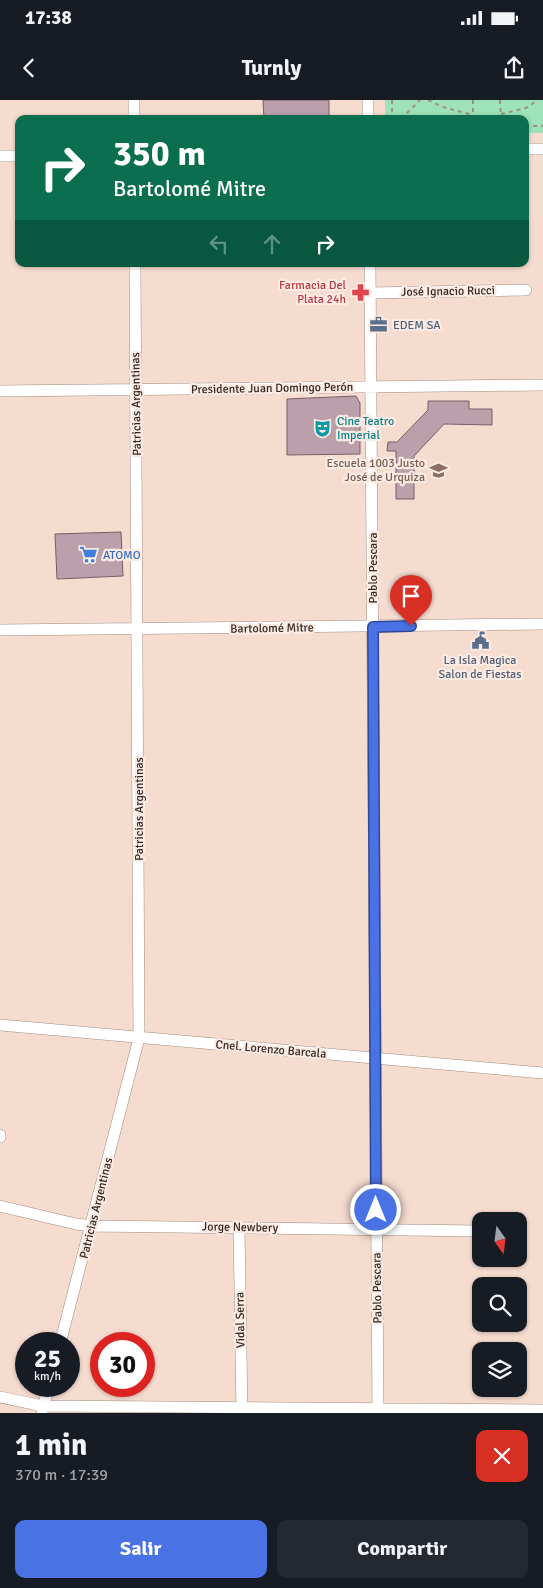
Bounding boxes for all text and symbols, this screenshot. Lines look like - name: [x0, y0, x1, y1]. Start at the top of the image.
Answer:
- text: 17:38: [25, 6, 72, 30]
- icon: back: [15, 54, 43, 82]
- text: Turnly: [242, 54, 301, 81]
- icon: share: [500, 54, 528, 82]
- text: 350 m: [113, 132, 206, 175]
- icon: right: [30, 135, 95, 200]
- text: Bartolomé Mitre: [113, 175, 266, 202]
- icon: left: [205, 230, 233, 258]
- icon: ahead: [258, 230, 286, 258]
- icon: right: [311, 230, 339, 258]
- place label: Farmacia Del Plata 24h: [279, 278, 346, 307]
- pharmacy icon: Farmacia Del Plata 24h: [350, 282, 370, 302]
- street label: José Ignacio Rucci: [401, 283, 495, 300]
- office icon: EDEM SA: [369, 315, 389, 335]
- place label: EDEM SA: [393, 318, 441, 333]
- street label: Patricias Argentinas: [128, 352, 145, 456]
- street label: Presidente Juan Domingo Perón: [191, 380, 353, 397]
- place label: Cine Teatro Imperial: [337, 414, 394, 443]
- theatre icon: Cine Teatro Imperial: [313, 418, 333, 438]
- place label: Escuela 1003 Justo José de Urquiza: [326, 456, 425, 485]
- school or university icon: Escuela 1003 Justo José de Urquiza: [429, 460, 449, 480]
- street label: Pablo Pescara: [366, 532, 381, 604]
- supermarket icon: ATOMO: [79, 545, 99, 565]
- place label: ATOMO: [103, 548, 141, 563]
- pin: [390, 575, 432, 626]
- icon: arrive: [397, 582, 425, 610]
- street label: Bartolomé Mitre: [230, 620, 314, 637]
- public building icon: La Isla Magica Salon de Fiestas: [470, 631, 490, 651]
- place label: La Isla Magica Salon de Fiestas: [439, 653, 521, 682]
- street label: Patricias Argentinas: [132, 757, 147, 861]
- street label: Cnel. Lorenzo Barcala: [215, 1037, 327, 1062]
- street label: Patricias Argentinas: [77, 1156, 116, 1260]
- position arrow: [349, 1183, 401, 1235]
- north arrow: [472, 1212, 528, 1268]
- map controls: [472, 1212, 527, 1397]
- street label: Jorge Newbery: [202, 1219, 279, 1236]
- street label: Pablo Pescara: [369, 1252, 386, 1324]
- button: search: [472, 1277, 527, 1332]
- street label: Vidal Serra: [233, 1292, 248, 1348]
- speed limit sign: 30: [90, 1332, 155, 1397]
- button: layers: [472, 1342, 527, 1397]
- text: 25: [34, 1343, 61, 1374]
- text: km/h: [34, 1369, 61, 1384]
- text: 1 min: [15, 1427, 87, 1464]
- button: close: [476, 1430, 528, 1482]
- text: 370 m · 17:39: [15, 1465, 108, 1485]
- button: Salir: [15, 1520, 267, 1578]
- button: Compartir: [277, 1520, 528, 1578]

